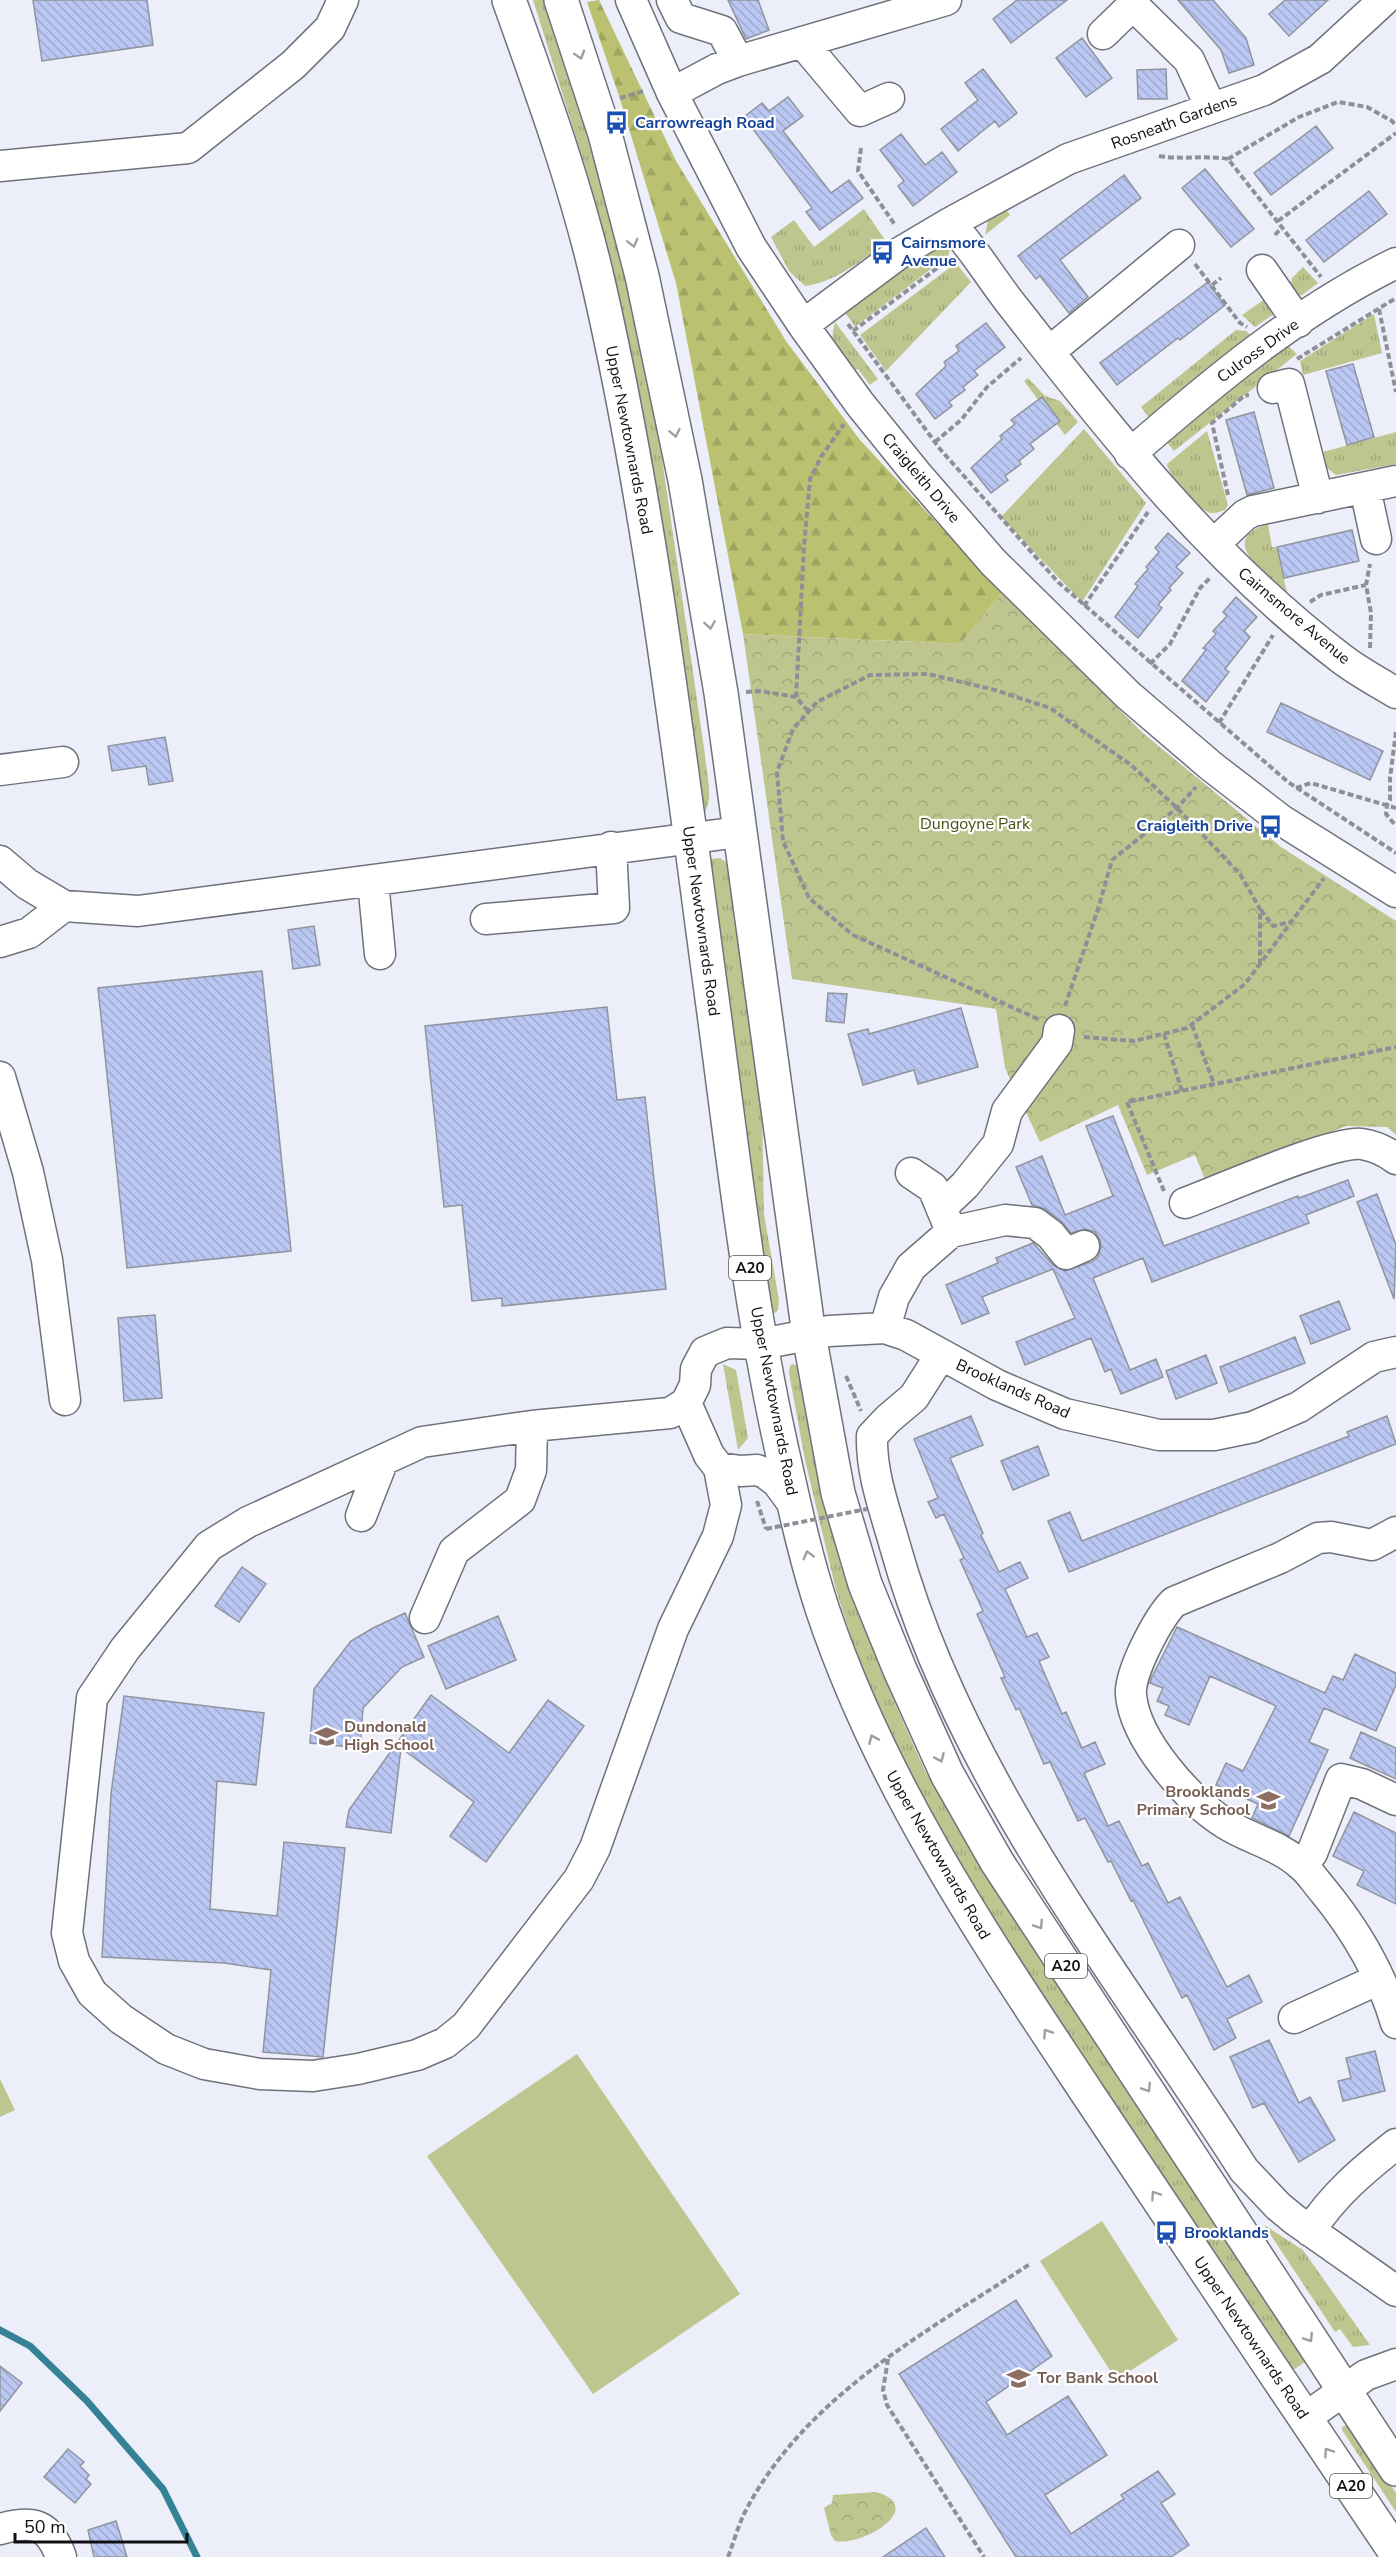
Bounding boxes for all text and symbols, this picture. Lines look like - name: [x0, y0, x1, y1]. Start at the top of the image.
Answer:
- one-way arrow: [572, 50, 585, 60]
- street label: Rosneath Gardens: [1108, 89, 1240, 155]
- bus stop icon: Carrowreagh Road: [604, 110, 630, 136]
- place label: Carrowreagh Road: [635, 112, 775, 134]
- place label: Cairnsmore Avenue: [901, 232, 986, 272]
- one-way arrow: [626, 238, 639, 248]
- bus stop icon: Cairnsmore Avenue: [870, 239, 896, 265]
- street label: Culross Drive: [1213, 314, 1303, 388]
- street label: Upper Newtownards Road: [600, 344, 658, 536]
- one-way arrow: [668, 428, 681, 438]
- street label: Craigleith Drive: [877, 428, 965, 528]
- street label: Cairnsmore Avenue: [1233, 562, 1355, 670]
- one-way arrow: [703, 621, 715, 630]
- park label: Dungoyne Park: [920, 813, 1031, 835]
- bus stop icon: Craigleith Drive: [1258, 813, 1284, 839]
- place label: Craigleith Drive: [1136, 815, 1253, 837]
- street label: Upper Newtownards Road: [677, 824, 725, 1018]
- road number: A20: [729, 1256, 771, 1280]
- street label: Upper Newtownards Road: [745, 1305, 803, 1497]
- street label: Brooklands Road: [952, 1354, 1074, 1424]
- one-way arrow: [803, 1551, 815, 1561]
- place label: Dundonald High School: [344, 1716, 434, 1756]
- school or university icon: Dundonald High School: [313, 1723, 339, 1749]
- one-way arrow: [869, 1734, 881, 1745]
- one-way arrow: [932, 1751, 944, 1762]
- street label: Upper Newtownards Road: [881, 1766, 995, 1944]
- place label: Brooklands Primary School: [1137, 1781, 1250, 1821]
- school or university icon: Brooklands Primary School: [1255, 1788, 1281, 1814]
- one-way arrow: [1032, 1918, 1043, 1929]
- road number: A20: [1045, 1954, 1087, 1978]
- one-way arrow: [1043, 2029, 1054, 2040]
- one-way arrow: [1139, 2082, 1151, 2092]
- one-way arrow: [1151, 2191, 1162, 2202]
- bus stop icon: Brooklands: [1153, 2220, 1179, 2246]
- place label: Brooklands: [1184, 2222, 1269, 2244]
- street label: Upper Newtownards Road: [1188, 2252, 1314, 2424]
- one-way arrow: [1302, 2331, 1313, 2342]
- school or university icon: Tor Bank School: [1006, 2365, 1032, 2391]
- place label: Tor Bank School: [1037, 2367, 1158, 2389]
- one-way arrow: [1324, 2448, 1335, 2459]
- road number: A20: [1330, 2474, 1372, 2498]
- scale bar: [15, 2506, 188, 2544]
- text: 50 m: [24, 2515, 66, 2539]

